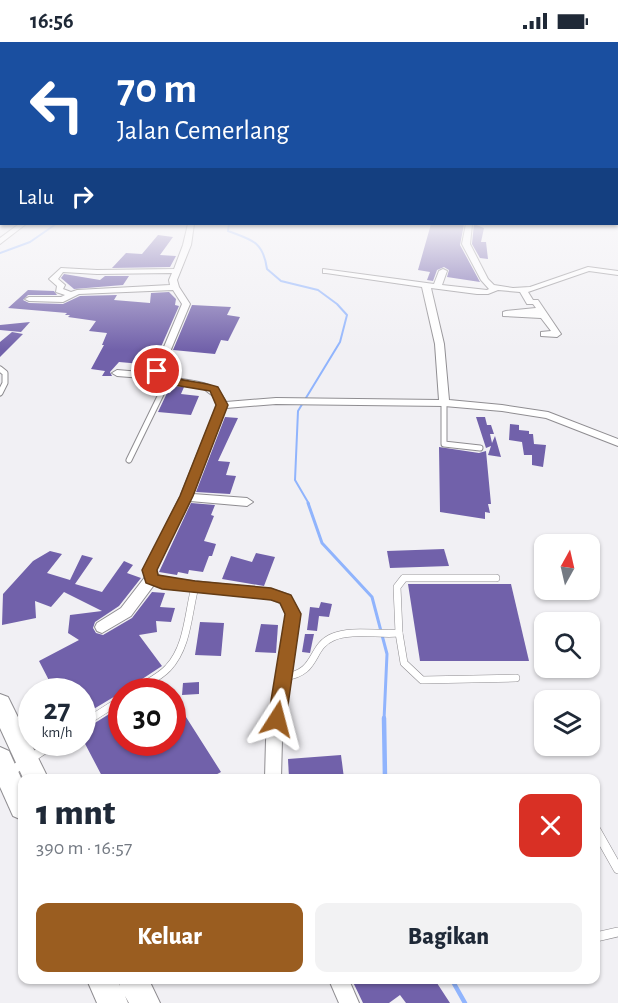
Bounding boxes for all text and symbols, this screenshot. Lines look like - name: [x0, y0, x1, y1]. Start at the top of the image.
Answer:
- text: 16:56: [30, 10, 74, 32]
- icon: left: [18, 66, 96, 144]
- text: 70 m: [117, 68, 197, 110]
- text: Jalan Cemerlang: [117, 117, 289, 144]
- icon: right: [66, 180, 99, 213]
- text: Lalu: [18, 186, 54, 208]
- pin: [131, 345, 182, 396]
- icon: arrive: [140, 354, 173, 387]
- north arrow: [534, 534, 600, 600]
- map controls: [534, 534, 600, 756]
- button: search: [534, 612, 600, 678]
- speed limit sign: 30: [108, 678, 186, 756]
- position arrow: [245, 687, 309, 751]
- button: layers: [534, 690, 600, 756]
- text: 27: [43, 695, 71, 725]
- text: km/h: [42, 725, 72, 740]
- button: close: [519, 794, 582, 857]
- text: 1 mnt: [36, 795, 115, 831]
- text: 390 m · 16:57: [36, 838, 132, 858]
- button: Keluar: [36, 903, 303, 972]
- button: Bagikan: [315, 903, 582, 972]

